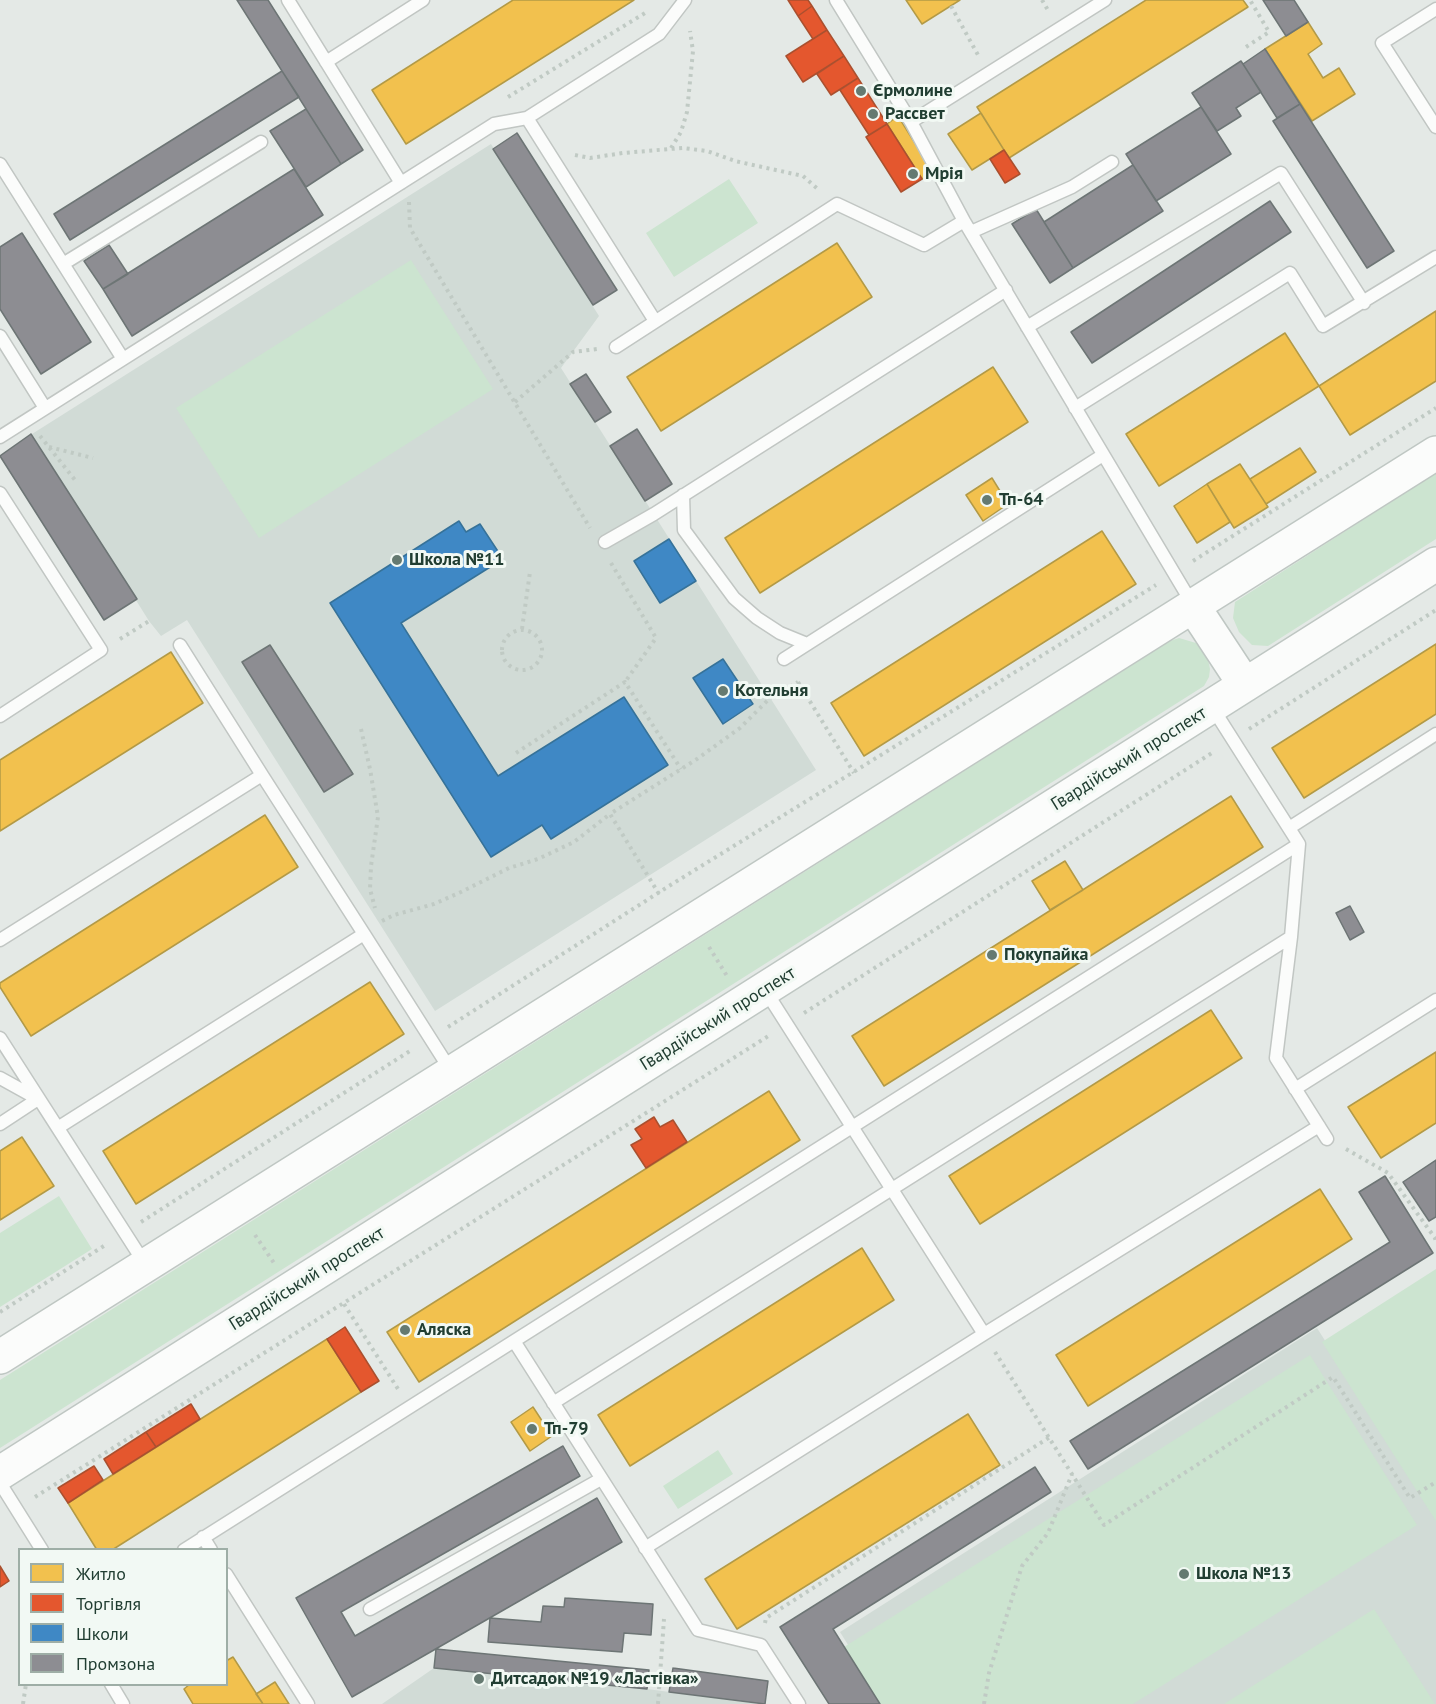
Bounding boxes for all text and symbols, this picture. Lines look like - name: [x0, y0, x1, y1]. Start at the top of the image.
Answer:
- place label: Єрмолине: [873, 80, 953, 102]
- marker: Єрмолине: [854, 84, 868, 98]
- place label: Рассвет: [885, 103, 945, 125]
- marker: Рассвет: [866, 107, 880, 121]
- place label: Мрія: [925, 163, 963, 185]
- marker: Мрія: [906, 167, 920, 181]
- place label: Тп-64: [999, 489, 1044, 511]
- marker: Тп-64: [980, 493, 994, 507]
- place label: Школа №11: [409, 549, 504, 571]
- marker: Школа №11: [390, 553, 404, 567]
- place label: Котельня: [735, 680, 808, 702]
- marker: Котельня: [716, 684, 730, 698]
- street label: Гвардійський проспект: [1047, 702, 1211, 816]
- place label: Покупайка: [1004, 944, 1088, 966]
- marker: Покупайка: [985, 948, 999, 962]
- street label: Гвардійський проспект: [636, 962, 800, 1076]
- street label: Гвардійський проспект: [225, 1222, 389, 1336]
- place label: Аляска: [417, 1319, 471, 1341]
- marker: Аляска: [398, 1323, 412, 1337]
- place label: Тп-79: [544, 1418, 589, 1440]
- marker: Тп-79: [525, 1422, 539, 1436]
- legend: [18, 1548, 228, 1686]
- text: Житло: [76, 1562, 126, 1585]
- place label: Школа №13: [1196, 1563, 1291, 1585]
- marker: Школа №13: [1177, 1567, 1191, 1581]
- text: Торгівля: [76, 1592, 141, 1615]
- text: Школи: [76, 1622, 129, 1645]
- text: Промзона: [76, 1652, 155, 1675]
- place label: Дитсадок №19 «Ластівка»: [491, 1668, 699, 1690]
- marker: Дитсадок №19 «Ластівка»: [472, 1672, 486, 1686]

